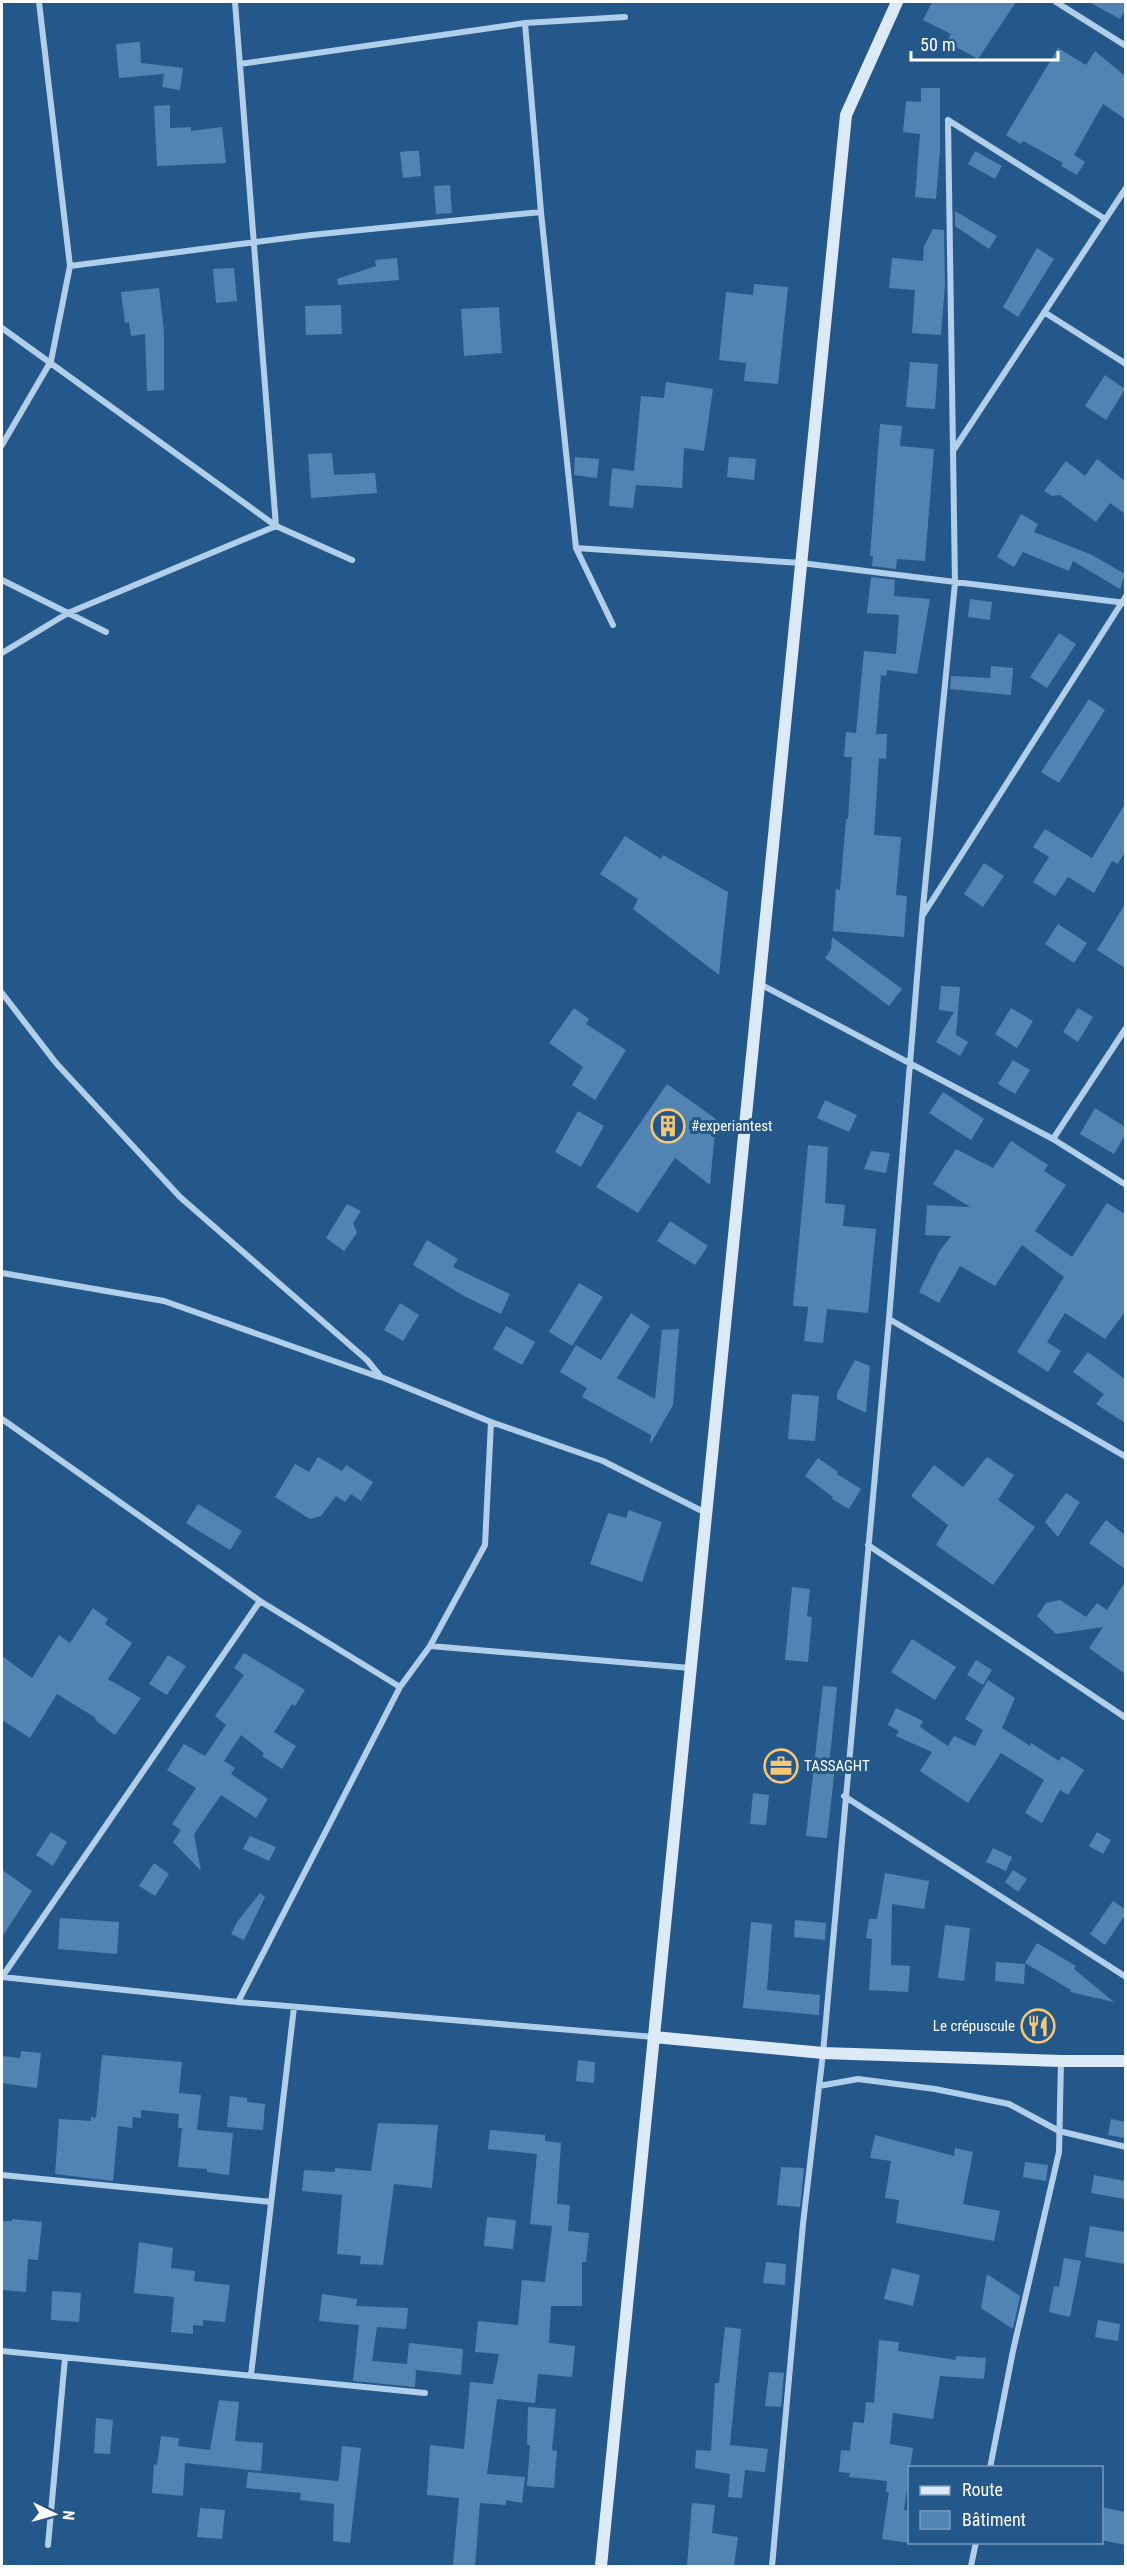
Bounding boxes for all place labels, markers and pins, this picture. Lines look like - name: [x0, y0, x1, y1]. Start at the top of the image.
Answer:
- building icon: #experiantest: [650, 1108, 686, 1144]
- place label: #experiantest: [691, 1117, 772, 1135]
- office icon: TASSAGHT: [763, 1748, 799, 1784]
- place label: TASSAGHT: [804, 1757, 870, 1775]
- restaurant icon: Le crépuscule: [1020, 2008, 1056, 2044]
- place label: Le crépuscule: [933, 2017, 1015, 2035]

